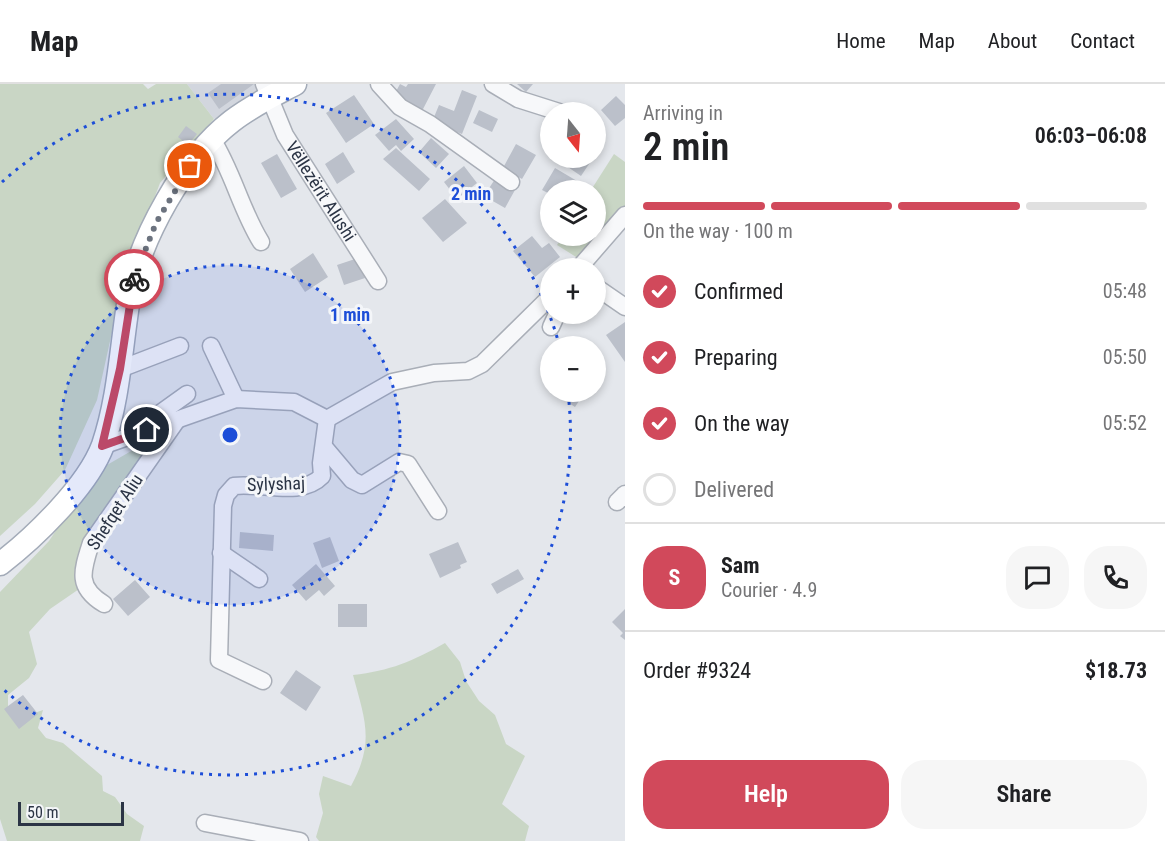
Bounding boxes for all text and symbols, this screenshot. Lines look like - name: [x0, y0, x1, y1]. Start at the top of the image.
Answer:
- text: Map: [30, 25, 78, 58]
- text: Home: [836, 29, 886, 53]
- text: Map: [919, 29, 955, 53]
- text: About: [988, 29, 1037, 53]
- text: Contact: [1070, 29, 1135, 53]
- text: Arriving in: [643, 101, 723, 125]
- north arrow: [540, 102, 606, 168]
- map controls: [540, 102, 606, 402]
- text: 06:03–06:08: [1035, 123, 1147, 148]
- text: 2 min: [643, 124, 729, 170]
- street label: Vëllezërit Alushi: [282, 137, 361, 245]
- pin: [164, 140, 215, 191]
- icon: bag: [173, 149, 206, 182]
- button: layers: [540, 180, 606, 246]
- text: 2 min: [451, 183, 491, 204]
- text: On the way · 100 m: [643, 219, 793, 243]
- courier: [104, 249, 164, 309]
- button: +: [540, 258, 606, 324]
- icon: bike: [118, 263, 151, 296]
- icon: check: [643, 275, 676, 308]
- text: Confirmed: [694, 279, 783, 304]
- text: 05:48: [1103, 279, 1147, 303]
- text: 1 min: [330, 304, 370, 325]
- button: −: [540, 336, 606, 402]
- icon: check: [643, 341, 676, 374]
- text: Preparing: [694, 345, 778, 370]
- text: 05:50: [1103, 345, 1147, 369]
- pin: [121, 404, 172, 455]
- icon: check: [643, 407, 676, 440]
- text: On the way: [694, 411, 789, 436]
- text: 05:52: [1103, 411, 1147, 435]
- icon: home: [130, 413, 163, 446]
- centre of rings: [220, 425, 240, 445]
- street label: Shefqet Aliu: [82, 470, 147, 554]
- street label: Sylyshaj: [247, 472, 305, 495]
- text: Delivered: [694, 477, 774, 502]
- button: chat: [1006, 546, 1069, 609]
- button: phone: [1084, 546, 1147, 609]
- text: Sam: [721, 553, 760, 578]
- text: S: [669, 565, 680, 590]
- text: Courier · 4.9: [721, 578, 817, 602]
- text: Order #9324: [643, 658, 751, 683]
- text: $18.73: [1085, 658, 1147, 683]
- button: Help: [643, 760, 889, 829]
- button: Share: [901, 760, 1147, 829]
- scale bar: [18, 799, 124, 826]
- text: 50 m: [27, 803, 59, 822]

